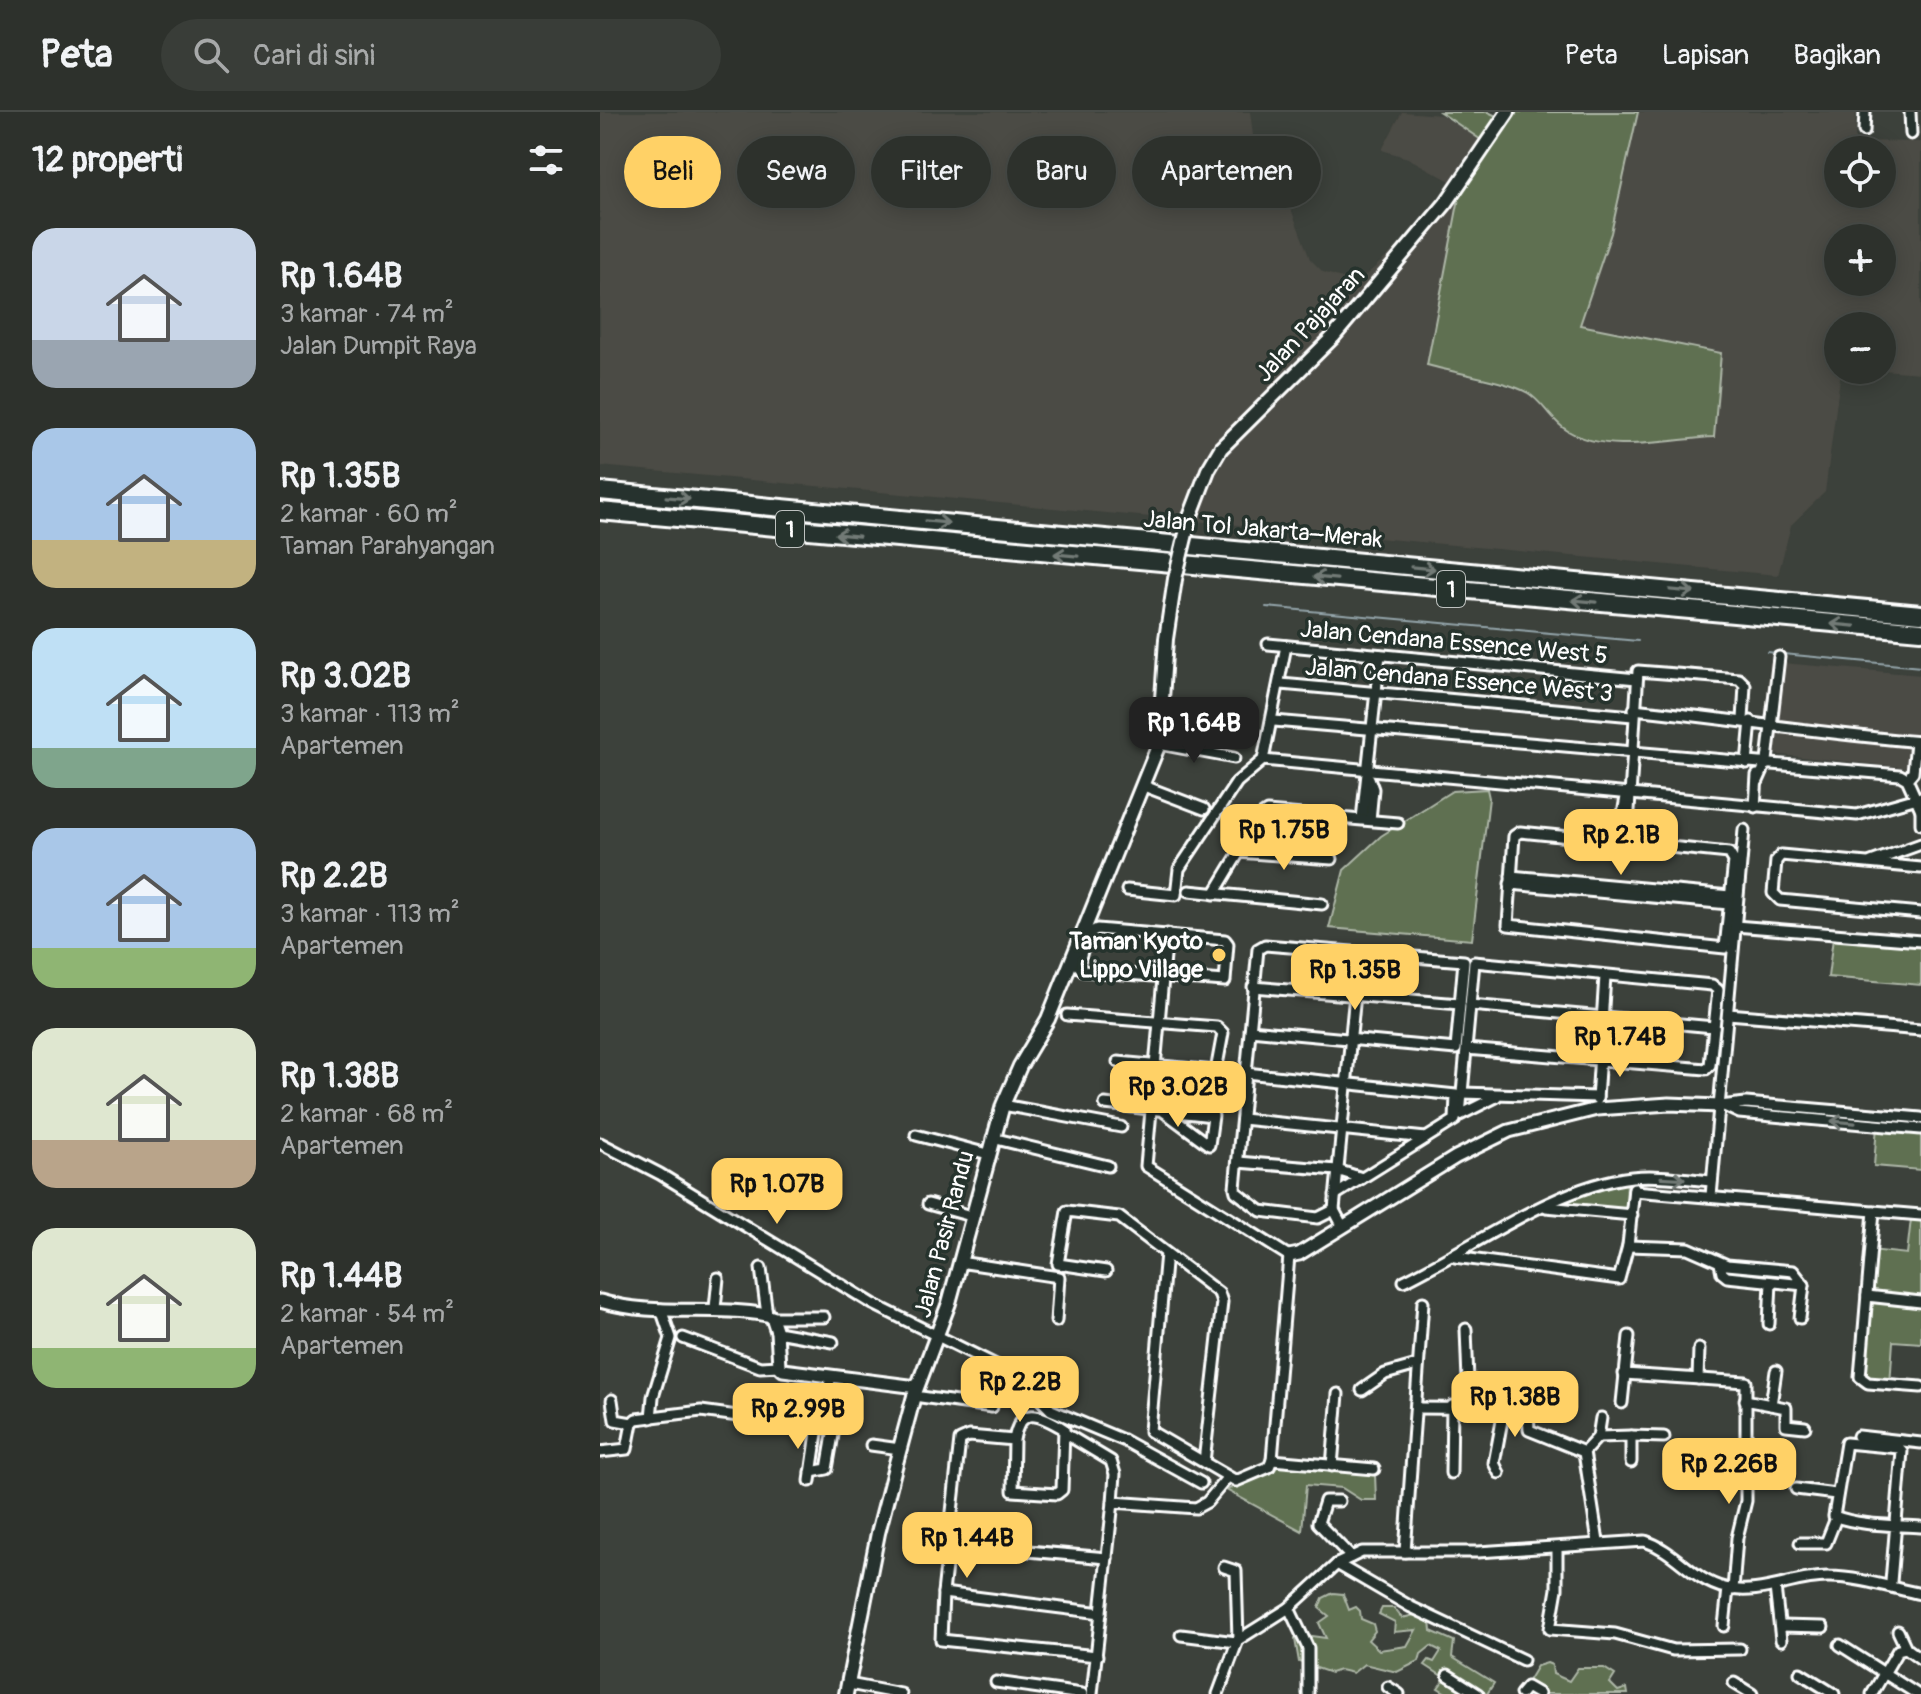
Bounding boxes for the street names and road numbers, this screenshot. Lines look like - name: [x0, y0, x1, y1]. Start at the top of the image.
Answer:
- street label: Jalan Pajajaran: [1250, 261, 1371, 388]
- street label: Jalan Tol Jakarta–Merak: [1142, 505, 1384, 554]
- road number: 1: [776, 511, 804, 547]
- road number: 1: [1437, 571, 1465, 607]
- street label: Jalan Cendana Essence West 5: [1299, 615, 1609, 670]
- street label: Jalan Cendana Essence West 3: [1304, 653, 1614, 708]
- street label: Jalan Pasir Randu: [908, 1148, 981, 1321]

